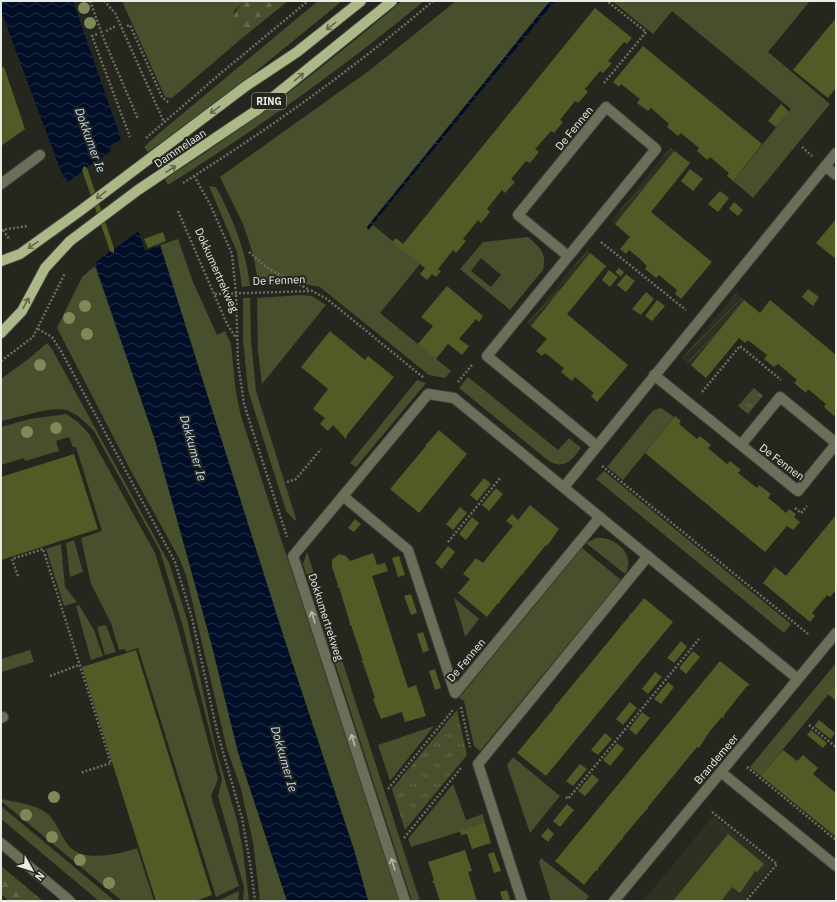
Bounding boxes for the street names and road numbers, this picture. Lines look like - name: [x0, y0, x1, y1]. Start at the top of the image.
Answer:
- road number: RING: [252, 93, 286, 109]
- street label: De Fennen: [552, 103, 596, 153]
- street label: Dammelaan: [151, 126, 209, 170]
- street label: Dokkumertrekweg: [192, 226, 242, 315]
- street label: De Fennen: [252, 272, 306, 288]
- street label: De Fennen: [757, 441, 807, 483]
- street label: Dokkumertrekweg: [305, 572, 347, 663]
- street label: De Fennen: [444, 635, 488, 685]
- street label: Brandemeer: [691, 731, 741, 787]

